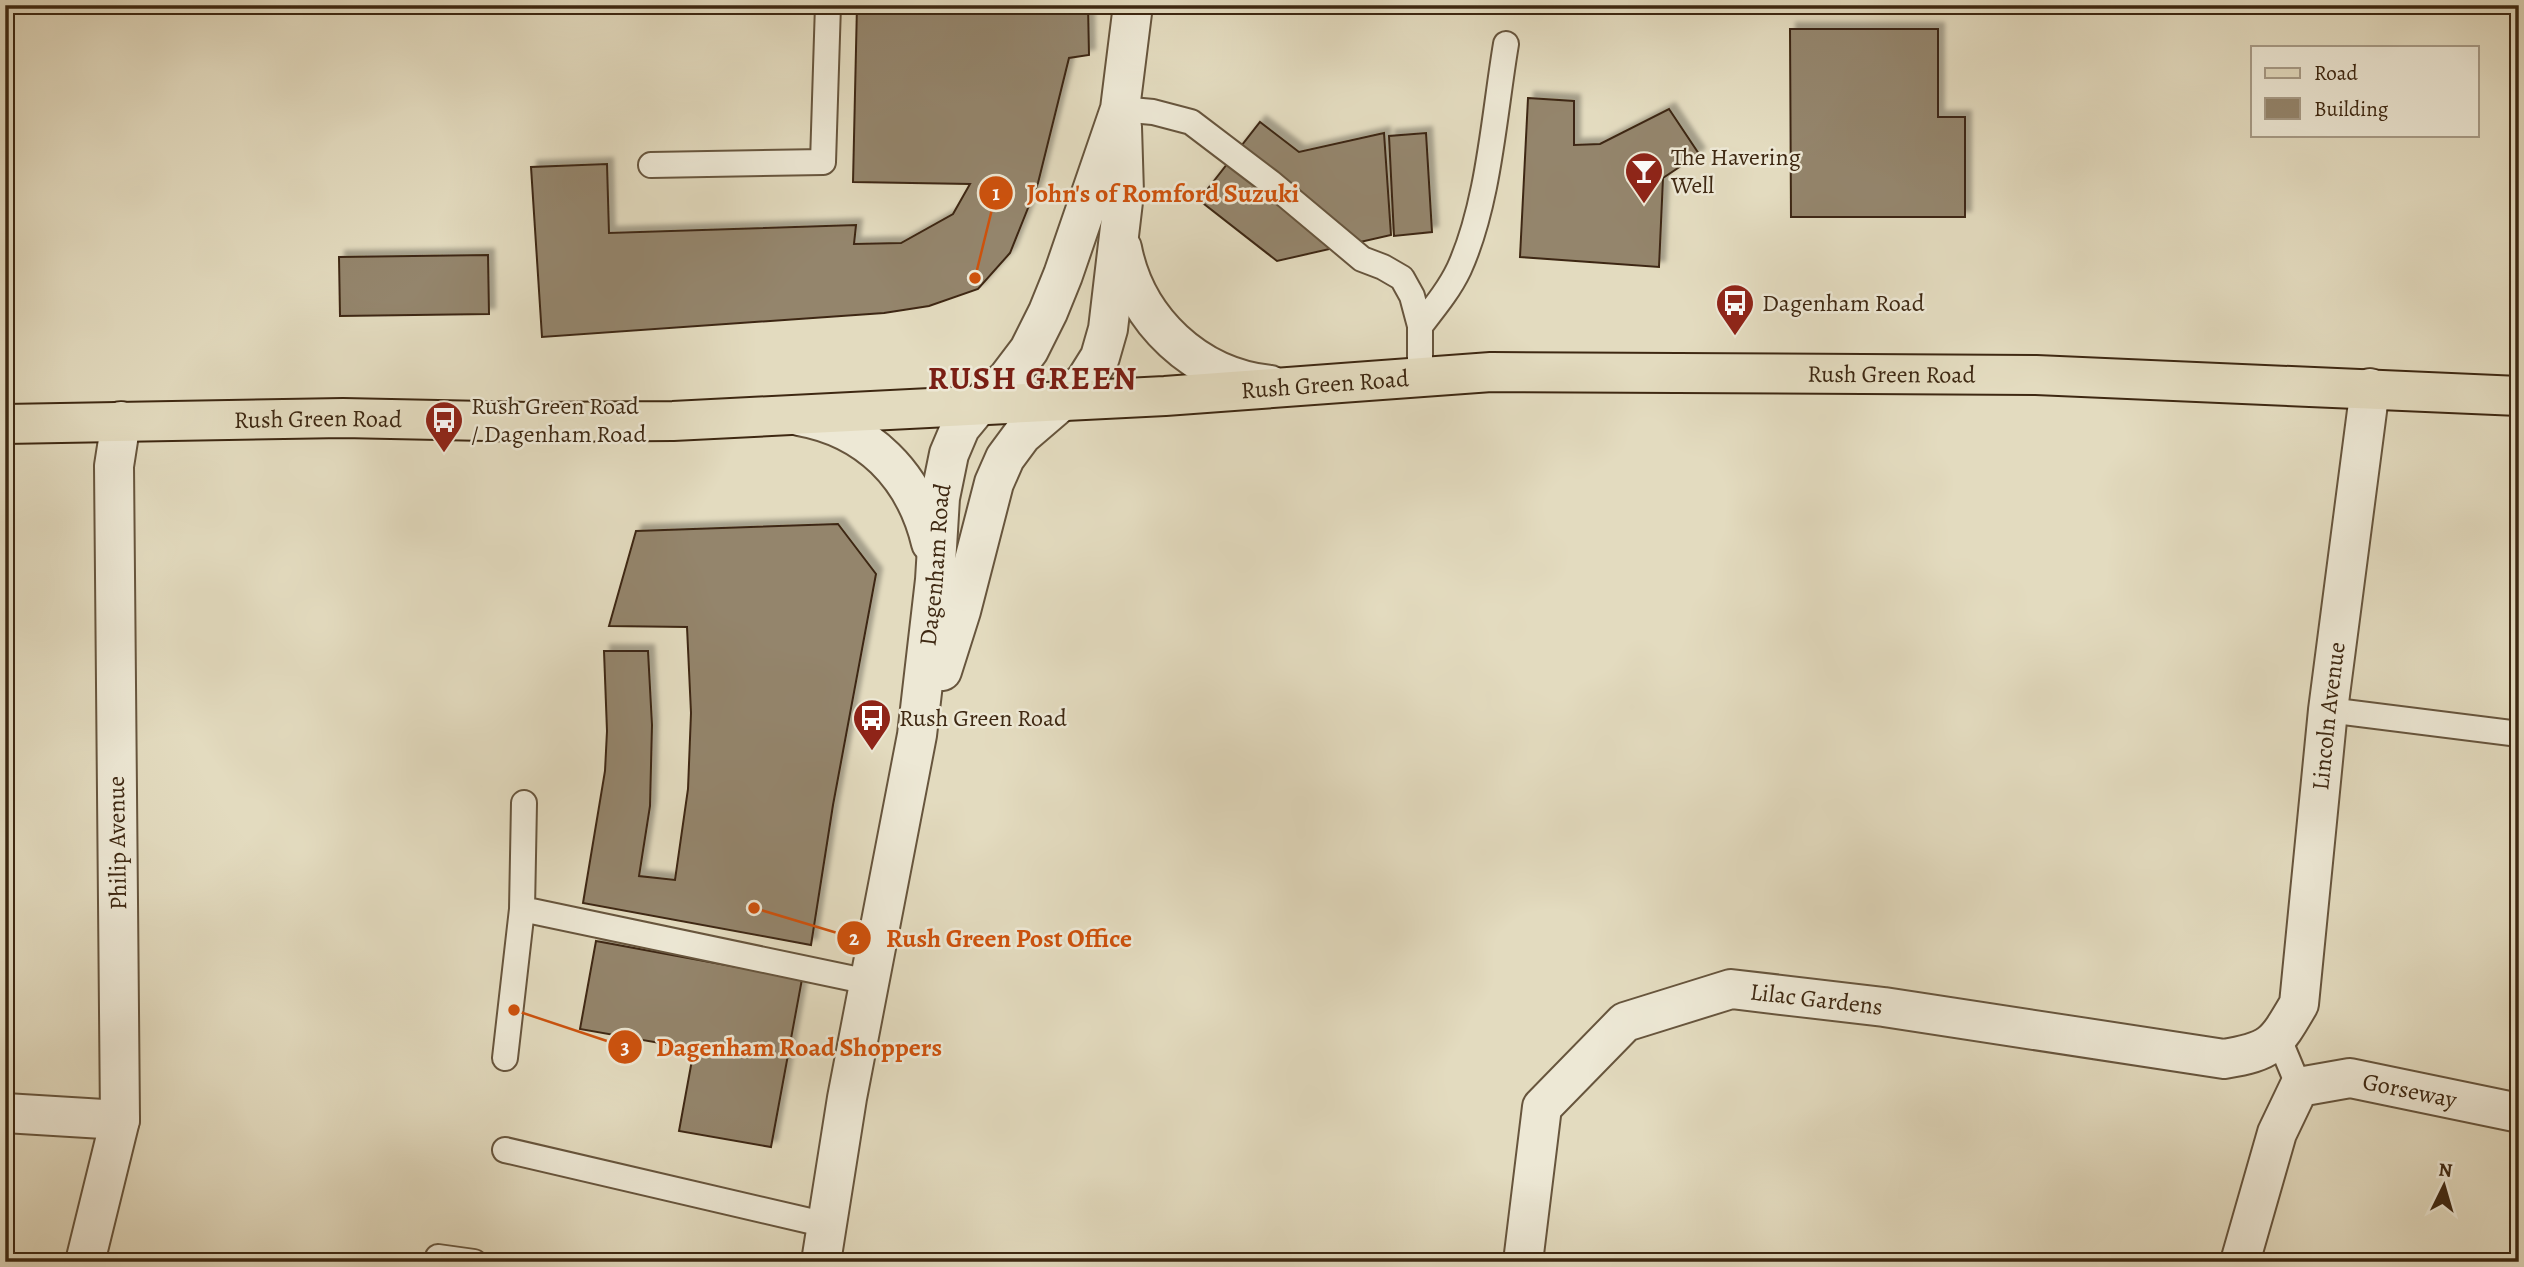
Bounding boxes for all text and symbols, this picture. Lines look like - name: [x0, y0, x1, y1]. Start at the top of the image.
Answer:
- legend: [2251, 46, 2478, 136]
- text: Road: [2314, 59, 2358, 87]
- text: Building: [2314, 95, 2389, 123]
- place label: The Havering Well: [1670, 141, 1801, 201]
- bar icon: The Havering Well: [1623, 150, 1665, 205]
- callout: John's of Romford Suzuki: [978, 169, 1314, 216]
- text: John's of Romford Suzuki: [1027, 176, 1299, 211]
- text: 1: [992, 179, 1000, 207]
- bus stop icon: Dagenham Road: [1714, 282, 1756, 337]
- place label: Dagenham Road: [1762, 287, 1925, 319]
- district label: RUSH GREEN: [928, 356, 1138, 400]
- street label: Rush Green Road: [1807, 358, 1976, 391]
- street label: Rush Green Road: [1240, 362, 1410, 406]
- place label: Rush Green Road / Dagenham Road: [471, 390, 646, 450]
- bus stop icon: Rush Green Road / Dagenham Road: [423, 399, 465, 454]
- street label: Rush Green Road: [234, 402, 402, 436]
- street label: Dagenham Road: [911, 481, 959, 648]
- street label: Lincoln Avenue: [2304, 640, 2353, 792]
- bus stop icon: Rush Green Road: [851, 697, 893, 752]
- place label: Rush Green Road: [899, 702, 1067, 734]
- street label: Philip Avenue: [100, 776, 134, 910]
- callout: Rush Green Post Office: [837, 914, 1146, 961]
- text: Rush Green Post Office: [886, 921, 1132, 956]
- text: 2: [849, 924, 859, 952]
- street label: Lilac Gardens: [1748, 975, 1885, 1023]
- callout: Dagenham Road Shoppers: [607, 1023, 957, 1070]
- text: Dagenham Road Shoppers: [656, 1030, 942, 1065]
- text: 3: [620, 1033, 630, 1061]
- street label: Gorseway: [2360, 1065, 2460, 1116]
- north arrow: [2408, 1152, 2478, 1222]
- text: N: [2437, 1157, 2454, 1184]

